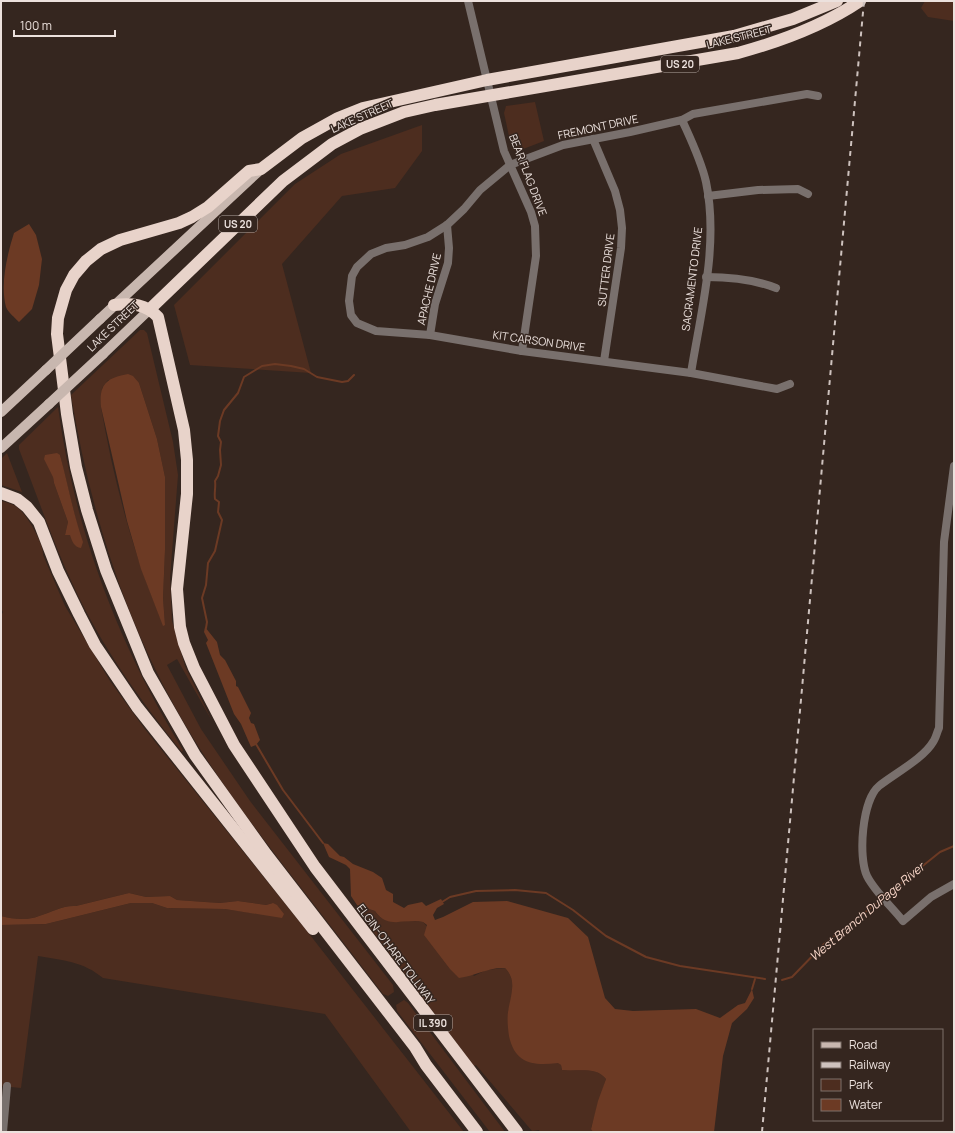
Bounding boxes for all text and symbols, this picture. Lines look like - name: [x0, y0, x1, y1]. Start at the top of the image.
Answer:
- scale bar: [14, 12, 115, 38]
- text: 100 m: [20, 17, 52, 34]
- street label: LAKE STREET: [705, 21, 774, 52]
- road number: US 20: [661, 56, 699, 72]
- street label: LAKE STREET: [328, 95, 396, 136]
- street label: FREMONT DRIVE: [556, 111, 639, 142]
- street label: BEAR FLAG DRIVE: [506, 132, 551, 218]
- road number: US 20: [219, 216, 257, 232]
- street label: SACRAMENTO DRIVE: [678, 226, 705, 332]
- street label: SUTTER DRIVE: [594, 233, 617, 307]
- street label: APACHE DRIVE: [413, 251, 444, 326]
- street label: LAKE STREET: [83, 297, 142, 354]
- street label: KIT CARSON DRIVE: [492, 327, 586, 354]
- water label: West Branch DuPage River: [806, 857, 929, 965]
- street label: ELGIN-O'HARE TOLLWAY: [354, 901, 439, 1007]
- road number: IL 390: [414, 1015, 452, 1031]
- legend: [813, 1029, 943, 1121]
- text: Road: [849, 1036, 877, 1053]
- text: Railway: [849, 1056, 891, 1073]
- text: Park: [849, 1076, 874, 1093]
- text: Water: [849, 1096, 883, 1113]

